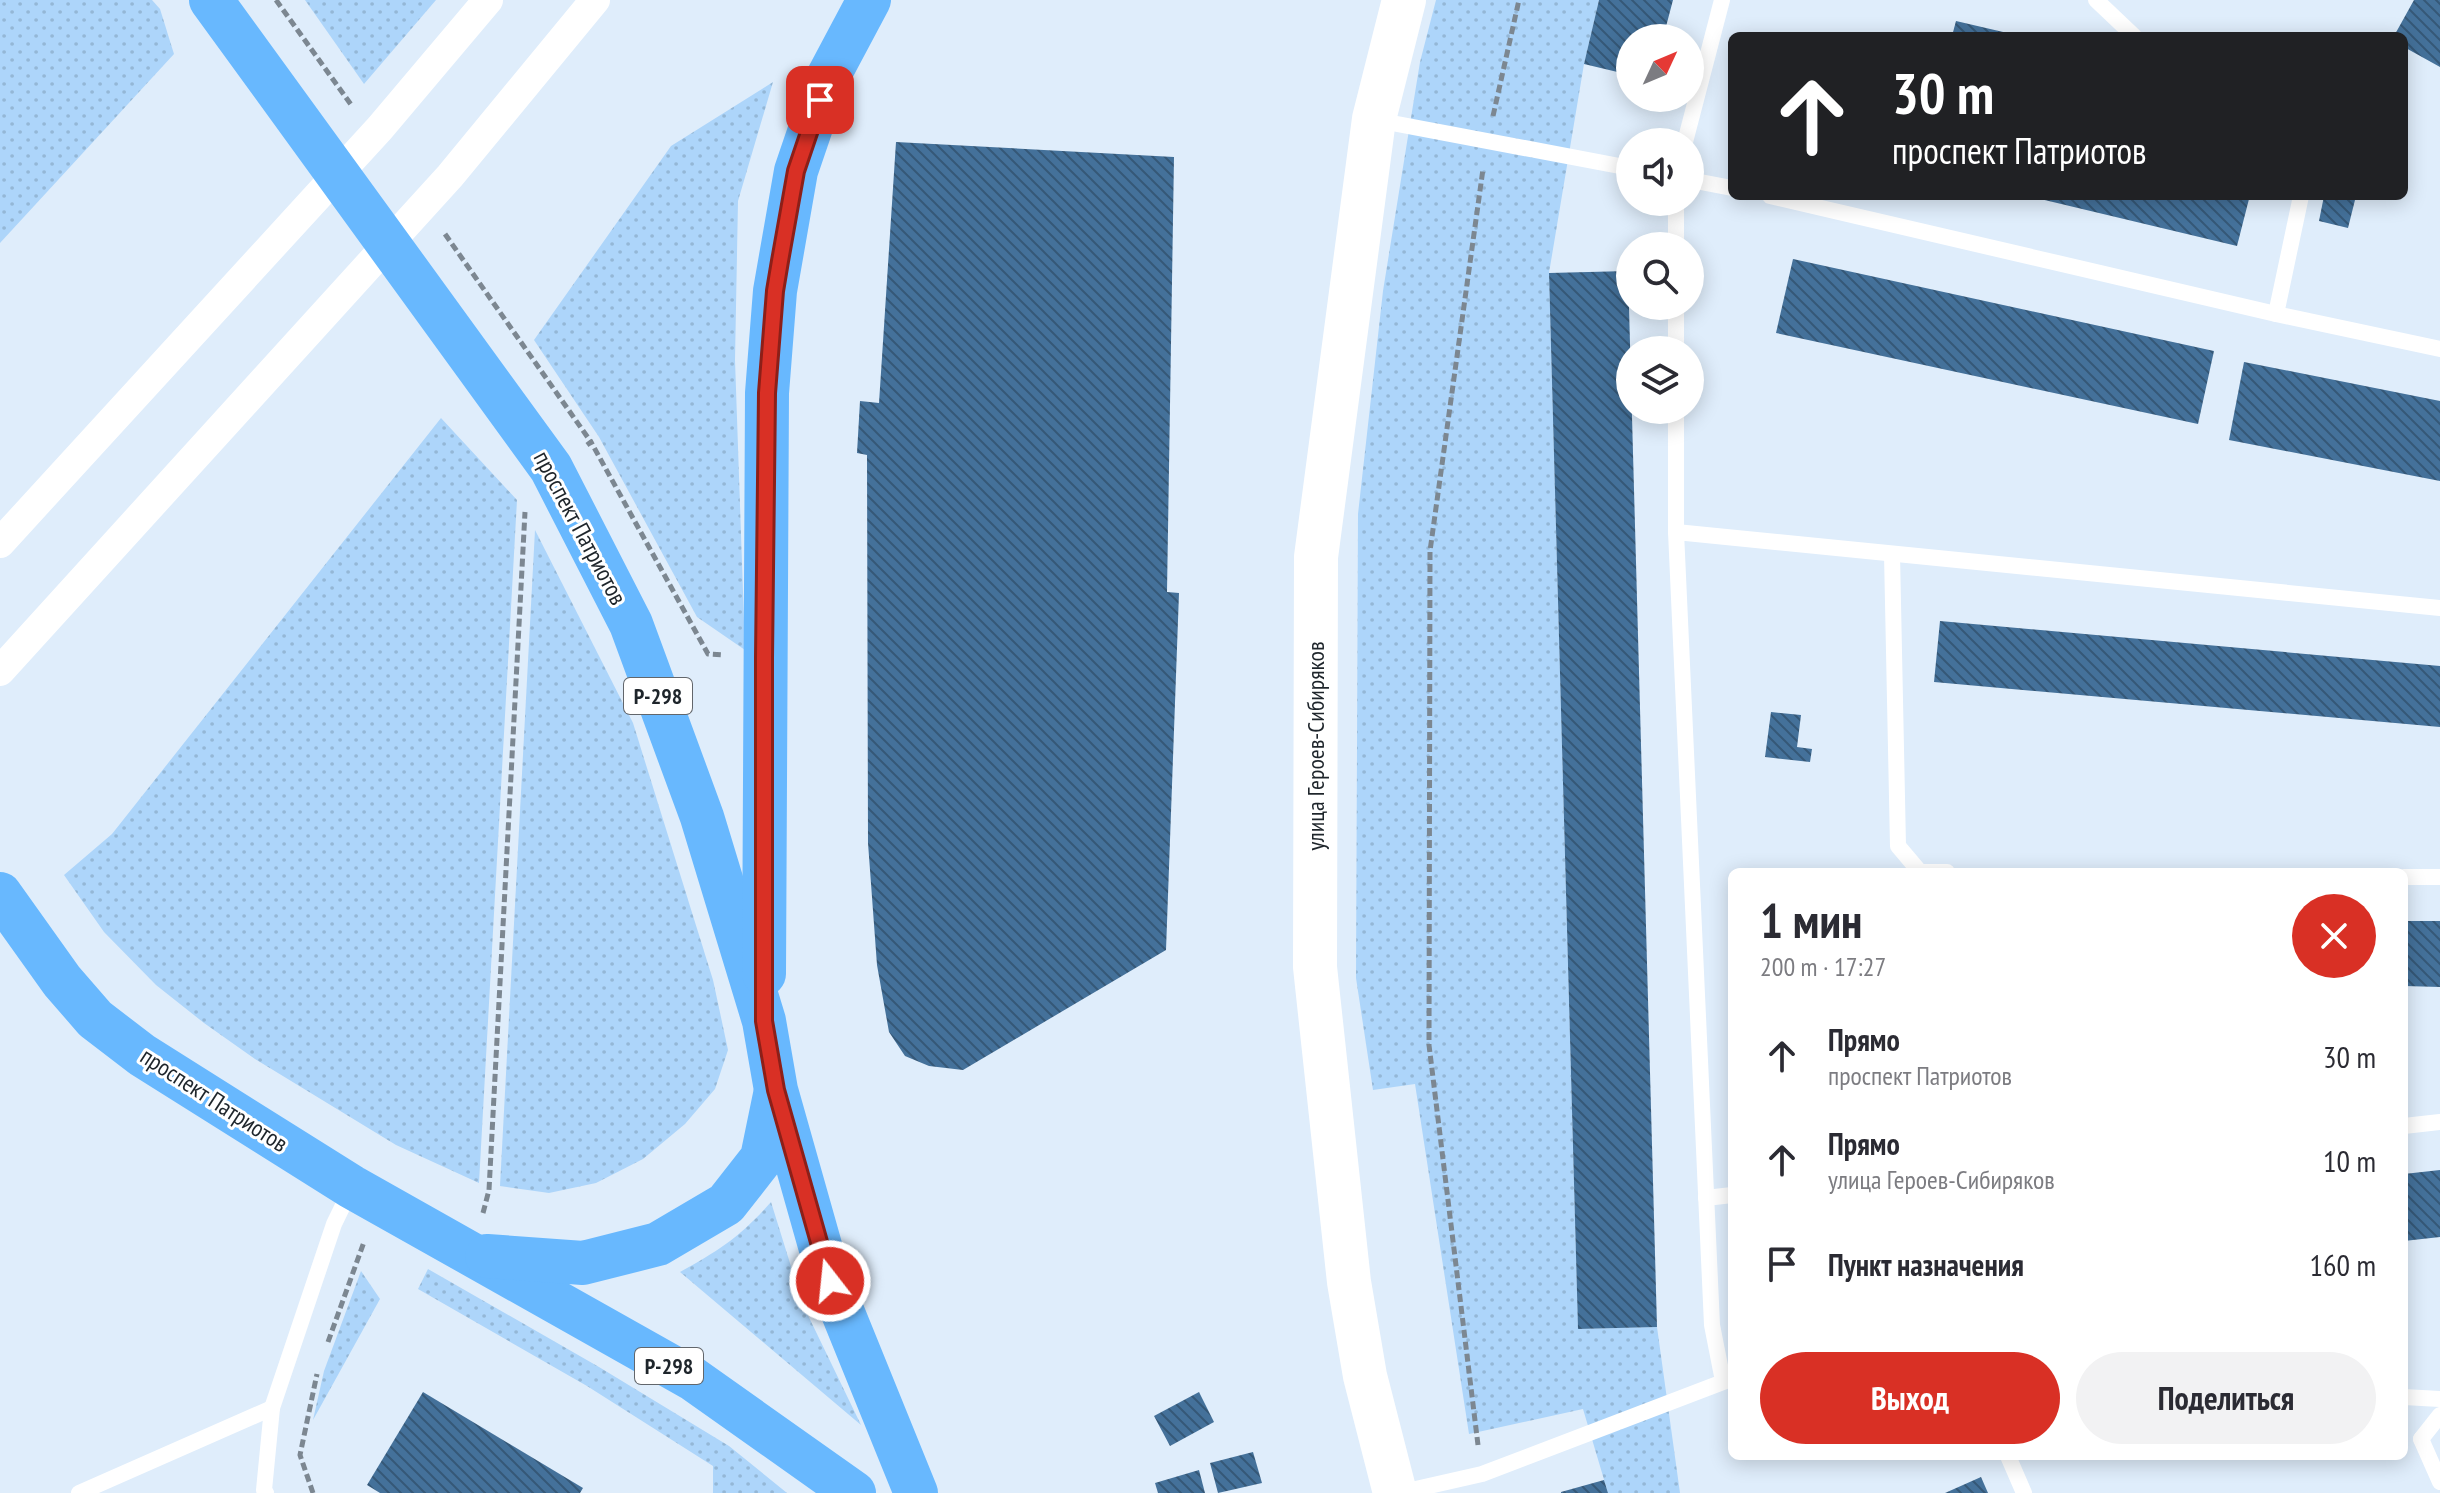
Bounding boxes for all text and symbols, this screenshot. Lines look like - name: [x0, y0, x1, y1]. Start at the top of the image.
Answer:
- north arrow: [1616, 24, 1704, 112]
- map controls: [1616, 24, 1704, 424]
- text: 30 m: [1892, 57, 1994, 129]
- icon: ahead: [1760, 64, 1864, 168]
- pin: [786, 66, 854, 134]
- icon: arrive: [798, 78, 842, 122]
- text: проспект Патриотов: [1892, 127, 2147, 174]
- button: sound: [1616, 128, 1704, 216]
- button: search: [1616, 232, 1704, 320]
- button: layers: [1616, 336, 1704, 424]
- street label: проспект Патриотов: [527, 446, 634, 610]
- street label: улица Героев-Сибиряков: [1300, 641, 1331, 851]
- road number: Р-298: [624, 678, 692, 714]
- text: 1 мин: [1760, 889, 1862, 951]
- button: close: [2292, 894, 2376, 978]
- text: 200 m · 17:27: [1760, 950, 1886, 983]
- text: Прямо: [1828, 1020, 1900, 1059]
- icon: ahead: [1760, 1034, 1804, 1078]
- text: 30 m: [2323, 1037, 2376, 1076]
- street label: проспект Патриотов: [135, 1040, 294, 1159]
- text: проспект Патриотов: [1828, 1059, 2012, 1092]
- text: Прямо: [1828, 1124, 1900, 1163]
- icon: ahead: [1760, 1138, 1804, 1182]
- text: 10 m: [2323, 1141, 2376, 1180]
- text: улица Героев-Сибиряков: [1828, 1163, 2055, 1196]
- position arrow: [788, 1239, 872, 1323]
- icon: arrive: [1760, 1242, 1804, 1286]
- text: Пункт назначения: [1828, 1245, 2024, 1284]
- text: 160 m: [2310, 1245, 2376, 1284]
- road number: Р-298: [635, 1348, 703, 1384]
- button: Выход: [1760, 1352, 2060, 1444]
- button: Поделиться: [2076, 1352, 2376, 1444]

